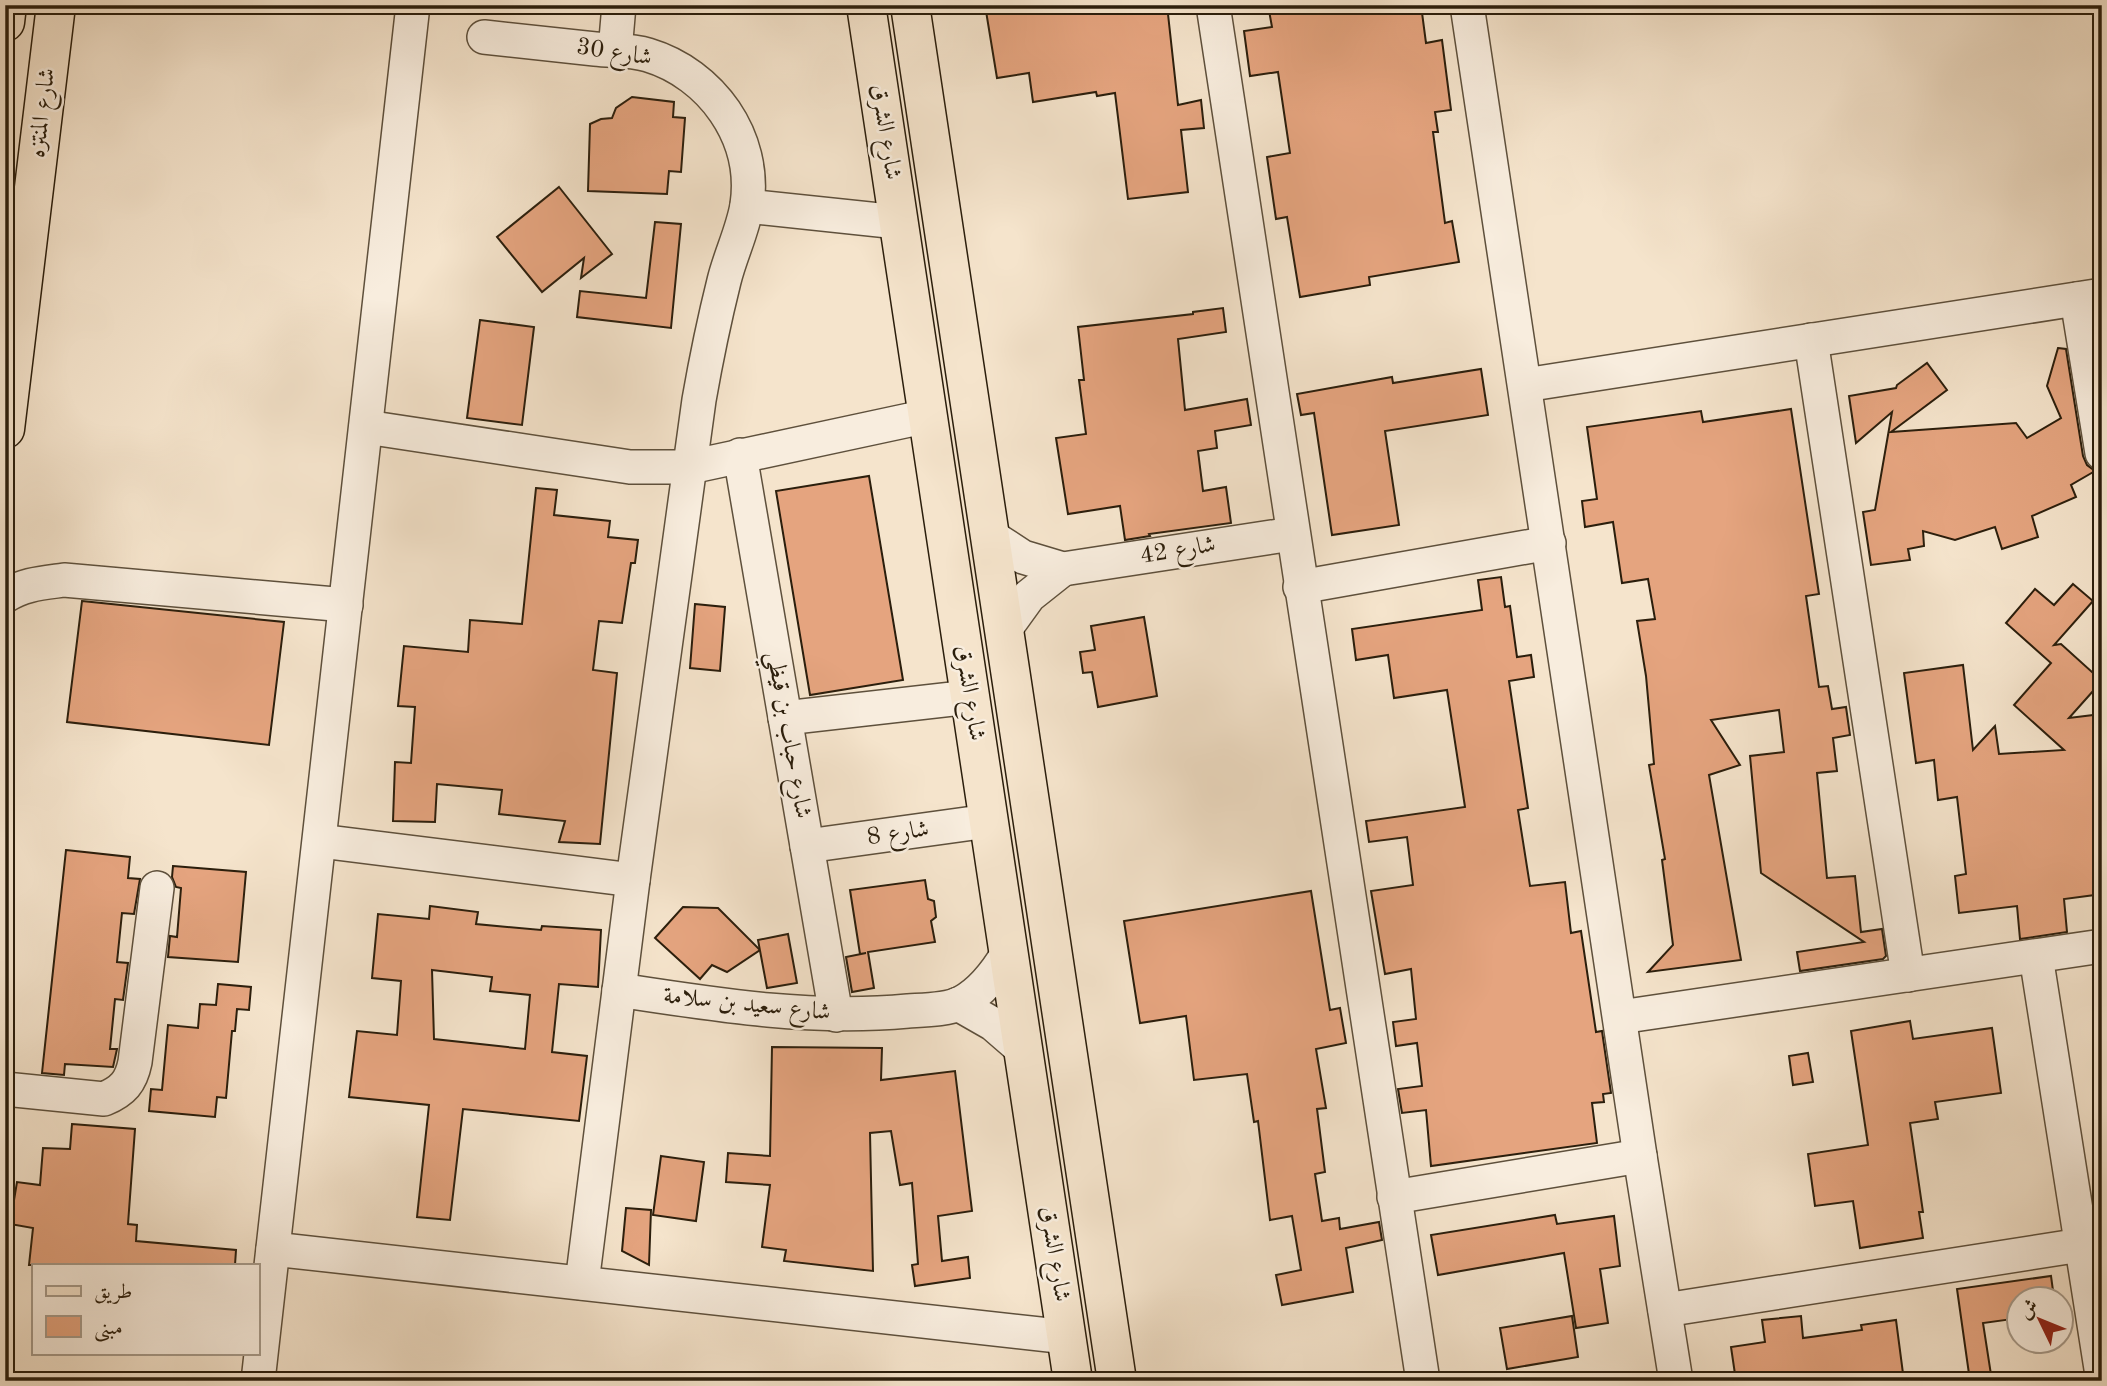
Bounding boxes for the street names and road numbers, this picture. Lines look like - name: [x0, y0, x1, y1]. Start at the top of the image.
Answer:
- street label: شارع 30: [574, 35, 654, 77]
- street label: شارع المنتزه: [26, 67, 66, 160]
- street label: شارع الشرق: [860, 82, 904, 183]
- street label: شارع 42: [1138, 533, 1218, 575]
- street label: شارع الشرق: [944, 643, 988, 744]
- street label: شارع حباب بن قيظي: [753, 650, 815, 822]
- street label: شارع 8: [865, 818, 931, 856]
- street label: شارع سعيد بن سلامة: [662, 984, 832, 1032]
- street label: شارع الشرق: [1029, 1204, 1073, 1305]

